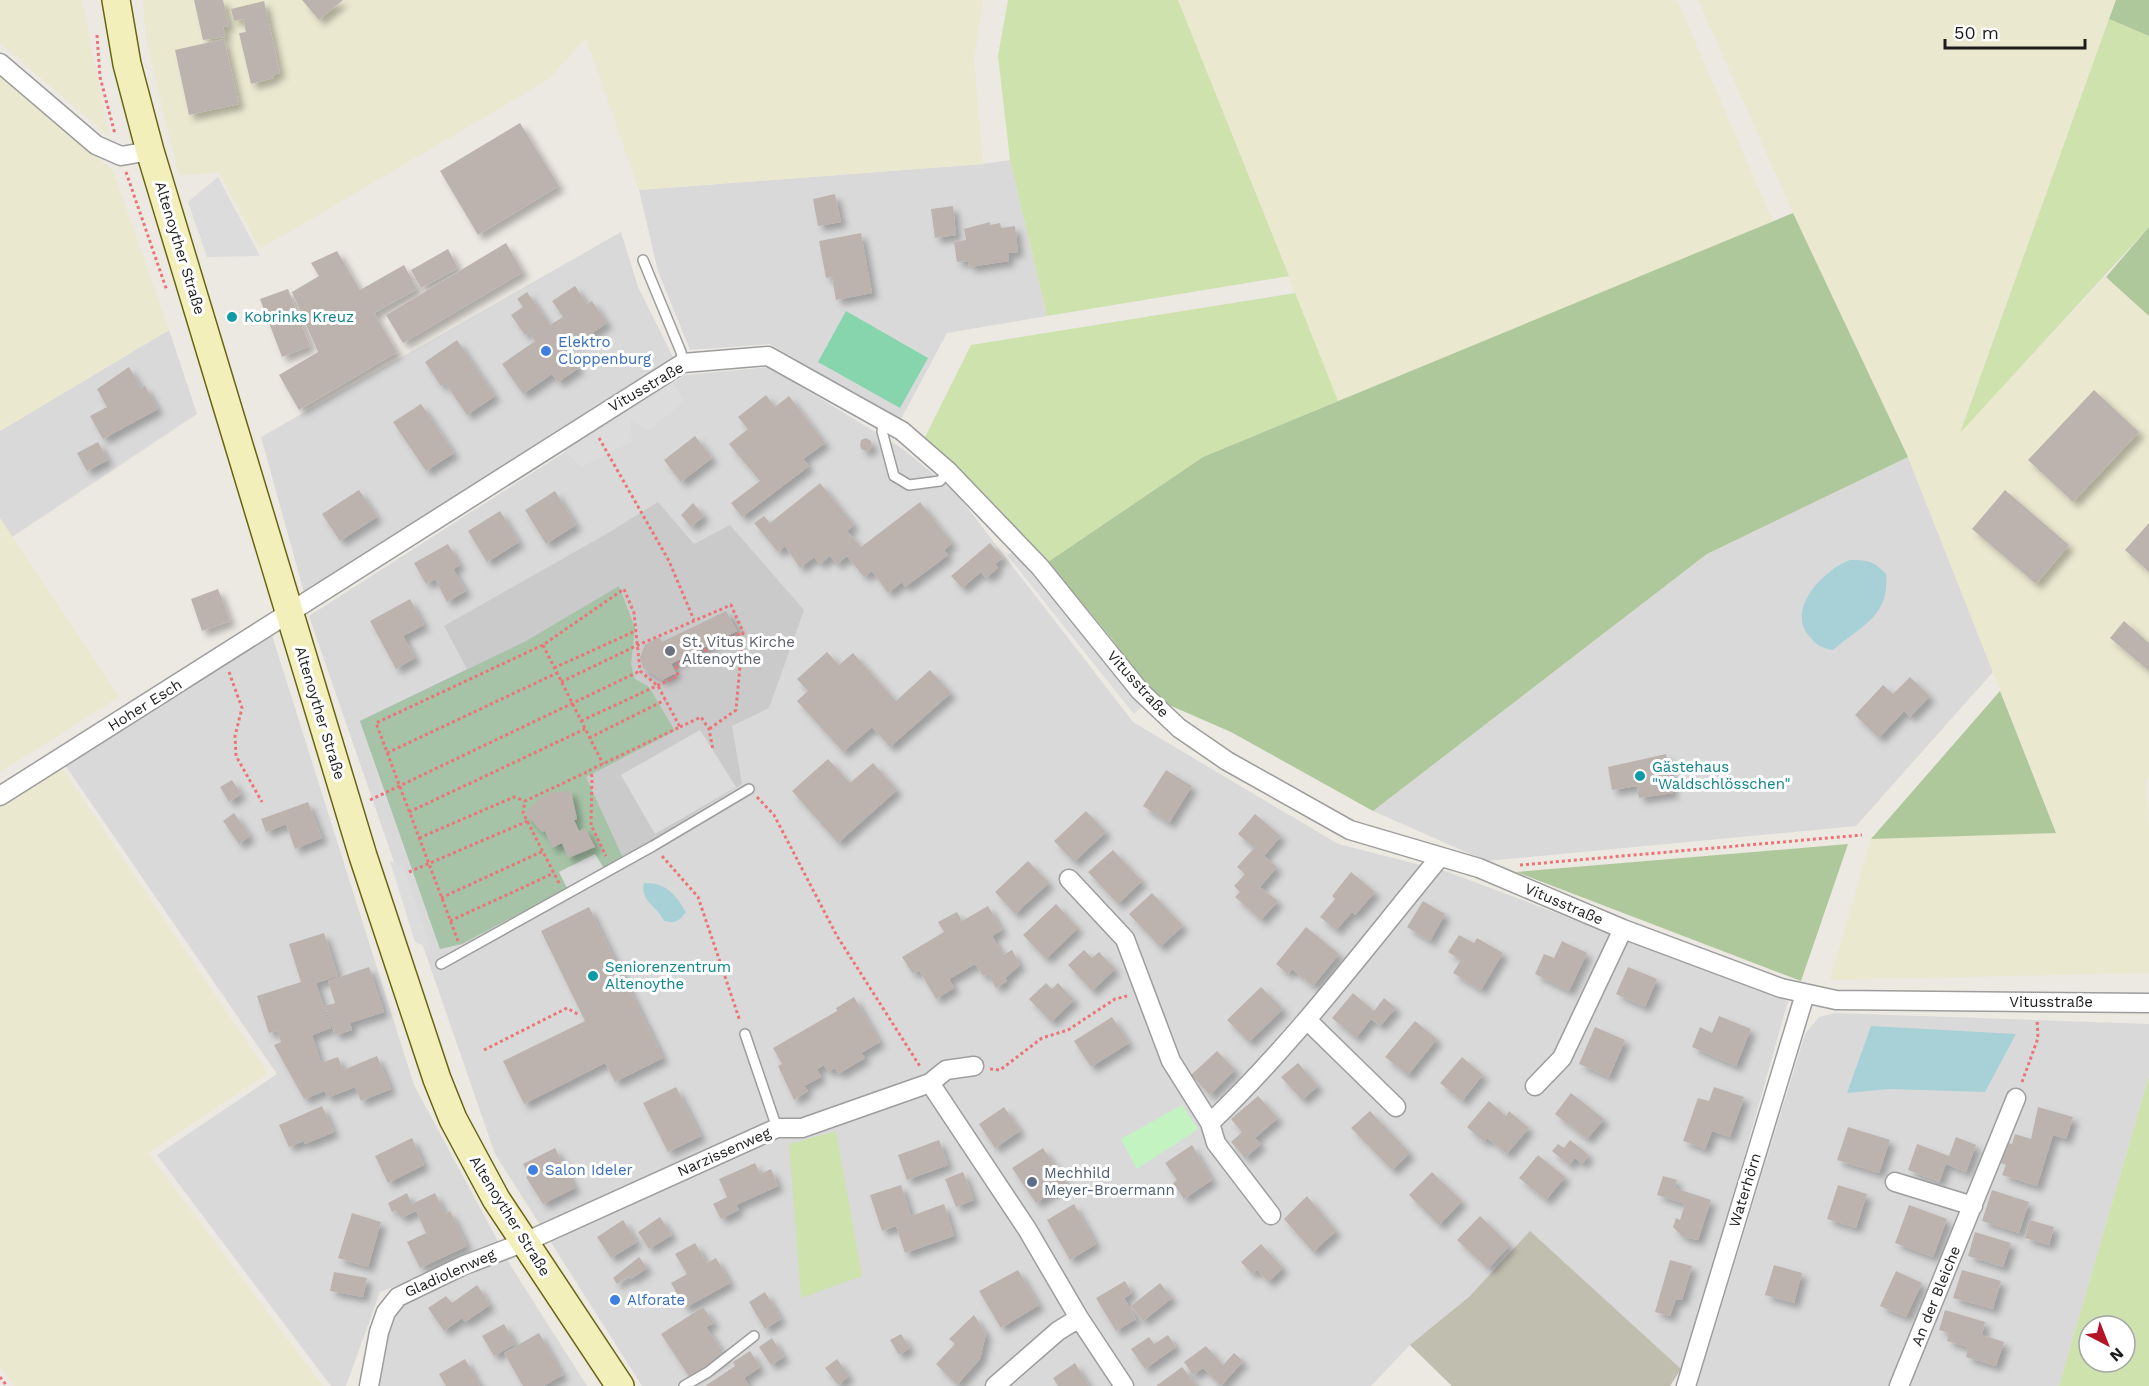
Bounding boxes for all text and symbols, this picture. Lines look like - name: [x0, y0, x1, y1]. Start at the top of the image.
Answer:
- scale bar: [1945, 12, 2084, 50]
- text: 50 m: [1954, 22, 1999, 43]
- street label: Altenoyther Straße: [151, 179, 209, 317]
- place label: Kobrinks Kreuz: [244, 308, 354, 326]
- marker: Kobrinks Kreuz: [225, 310, 239, 324]
- place label: Elektro Cloppenburg: [558, 333, 651, 368]
- marker: Elektro Cloppenburg: [539, 344, 553, 358]
- street label: Vitusstraße: [605, 358, 687, 416]
- place label: St. Vitus Kirche Altenoythe: [682, 633, 795, 668]
- street label: Altenoyther Straße: [291, 644, 349, 782]
- marker: St. Vitus Kirche Altenoythe: [663, 644, 677, 658]
- street label: Vitusstraße: [1103, 647, 1173, 721]
- street label: Hoher Esch: [105, 675, 185, 735]
- place label: Gästehaus "Waldschlösschen": [1652, 758, 1791, 793]
- marker: Gästehaus "Waldschlösschen": [1633, 769, 1647, 783]
- street label: Vitusstraße: [1522, 879, 1606, 929]
- place label: Seniorenzentrum Altenoythe: [605, 958, 731, 993]
- marker: Seniorenzentrum Altenoythe: [586, 969, 600, 983]
- street label: Vitusstraße: [2009, 993, 2093, 1011]
- street label: Narzissenweg: [675, 1123, 773, 1181]
- street label: Waterhörn: [1725, 1151, 1765, 1229]
- street label: Altenoyther Straße: [466, 1153, 554, 1279]
- place label: Salon Ideler: [545, 1161, 633, 1179]
- marker: Salon Ideler: [526, 1163, 540, 1177]
- place label: Mechhild Meyer-Broermann: [1044, 1164, 1175, 1199]
- marker: Mechhild Meyer-Broermann: [1025, 1175, 1039, 1189]
- street label: An der Bleiche: [1908, 1243, 1964, 1349]
- street label: Gladiolenweg: [402, 1245, 498, 1301]
- place label: Alforate: [627, 1291, 685, 1309]
- marker: Alforate: [608, 1293, 622, 1307]
- north arrow: [2077, 1314, 2137, 1374]
- text: N: [2106, 1344, 2127, 1366]

